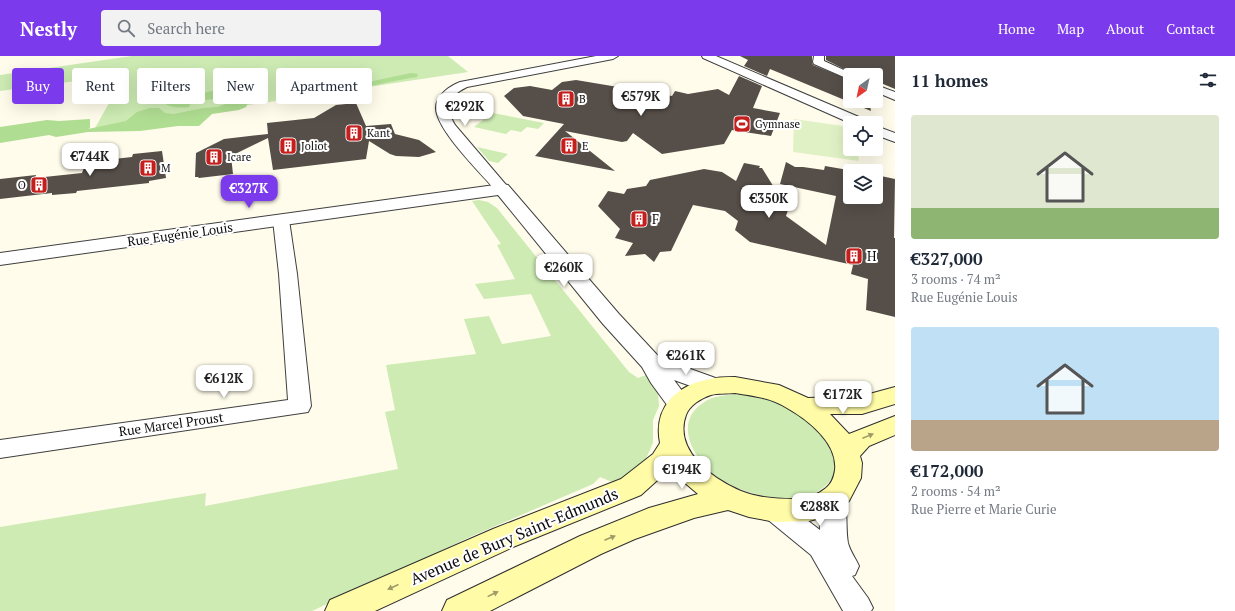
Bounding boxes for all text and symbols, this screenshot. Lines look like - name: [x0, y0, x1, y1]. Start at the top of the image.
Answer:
- search box: [101, 10, 381, 46]
- text: Nestly: [20, 16, 77, 41]
- icon: search: [115, 17, 137, 39]
- text: Search here: [147, 18, 225, 38]
- text: Home: [998, 19, 1035, 38]
- text: Map: [1057, 19, 1084, 38]
- text: About: [1106, 19, 1144, 38]
- text: Contact: [1166, 19, 1215, 38]
- chip: Buy: [12, 68, 64, 104]
- chip: Rent: [72, 68, 129, 104]
- chip: Filters: [137, 68, 205, 104]
- chip: New: [213, 68, 268, 104]
- chip: Apartment: [276, 68, 372, 104]
- north arrow: [843, 68, 883, 108]
- map controls: [843, 68, 883, 204]
- text: 11 homes: [911, 69, 988, 92]
- icon: filters: [1197, 69, 1219, 91]
- pin: €579K: [613, 83, 669, 117]
- text: €579K: [622, 87, 660, 105]
- building icon: B: [556, 89, 576, 109]
- place label: B: [579, 92, 586, 106]
- pin: €292K: [437, 93, 493, 127]
- text: €292K: [446, 97, 484, 115]
- sports icon: Gymnase: [732, 114, 752, 134]
- button: locate: [843, 116, 883, 156]
- place label: Gymnase: [755, 117, 800, 131]
- building icon: Kant: [344, 123, 364, 143]
- place label: Kant: [367, 126, 390, 140]
- building icon: Joliot: [278, 136, 298, 156]
- building icon: E: [559, 136, 579, 156]
- place label: Joliot: [301, 139, 328, 153]
- place label: E: [582, 139, 588, 153]
- icon: home: [1029, 141, 1101, 213]
- pin: €744K: [62, 143, 118, 177]
- text: €744K: [71, 147, 109, 165]
- building icon: Icare: [204, 147, 224, 167]
- place label: Icare: [227, 150, 252, 164]
- building icon: M: [138, 158, 158, 178]
- place label: M: [161, 161, 171, 175]
- button: layers: [843, 164, 883, 204]
- building icon: O: [29, 175, 49, 195]
- pin: €327K: [221, 175, 277, 209]
- place label: O: [18, 178, 26, 192]
- text: €327K: [230, 179, 268, 197]
- pin: €350K: [741, 185, 797, 219]
- text: €350K: [750, 189, 788, 207]
- building icon: F: [629, 209, 649, 229]
- place label: F: [652, 210, 659, 228]
- street label: Rue Eugénie Louis: [126, 218, 234, 250]
- building icon: H: [844, 246, 864, 266]
- place label: H: [867, 247, 877, 265]
- text: €327,000: [911, 247, 983, 270]
- pin: €260K: [536, 254, 592, 288]
- text: €260K: [545, 258, 583, 276]
- text: 3 rooms · 74 m²: [911, 270, 1001, 288]
- text: Rue Eugénie Louis: [911, 288, 1018, 306]
- pin: €261K: [658, 342, 714, 376]
- text: €261K: [667, 346, 705, 364]
- icon: home: [1029, 353, 1101, 425]
- pin: €612K: [196, 365, 252, 399]
- text: €612K: [205, 369, 243, 387]
- pin: €172K: [815, 381, 871, 415]
- text: €172K: [824, 385, 862, 403]
- street label: Rue Marcel Proust: [117, 408, 225, 440]
- one-way arrow: [863, 432, 875, 438]
- pin: €194K: [654, 456, 710, 490]
- text: €172,000: [911, 459, 983, 482]
- text: €194K: [663, 460, 701, 478]
- street label: Avenue de Bury Saint-Edmunds: [407, 482, 621, 590]
- text: 2 rooms · 54 m²: [911, 482, 1001, 500]
- pin: €288K: [792, 493, 848, 527]
- text: €288K: [801, 497, 839, 515]
- text: Rue Pierre et Marie Curie: [911, 500, 1057, 518]
- one-way arrow: [605, 534, 617, 540]
- one-way arrow: [387, 584, 399, 590]
- one-way arrow: [487, 591, 499, 597]

